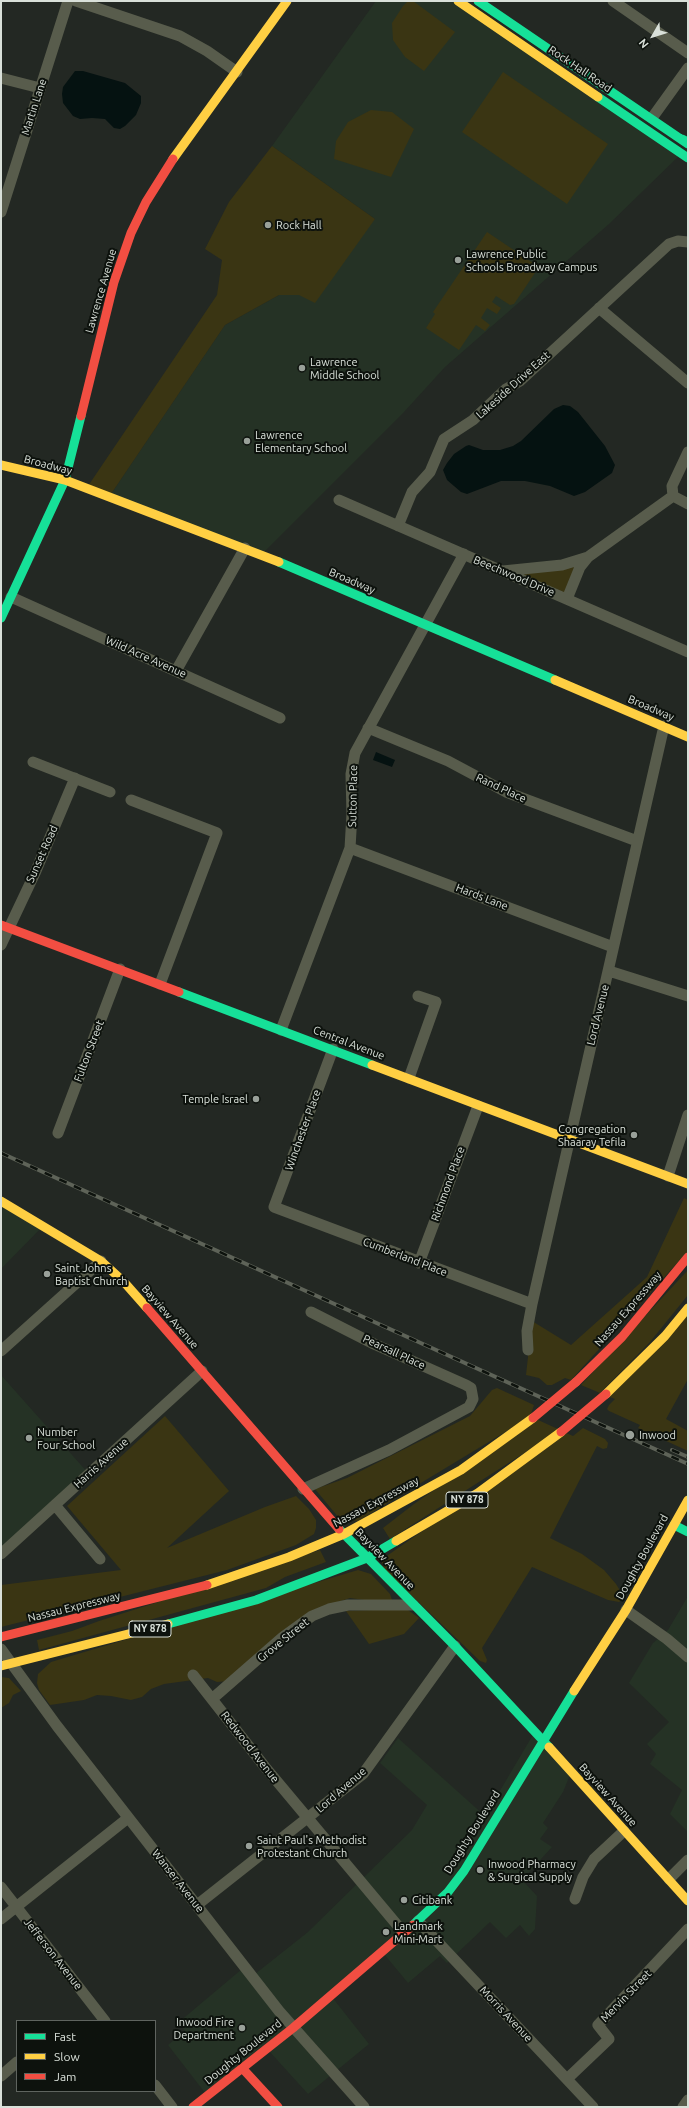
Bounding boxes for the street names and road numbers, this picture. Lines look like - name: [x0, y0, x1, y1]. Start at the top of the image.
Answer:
- street label: Rock Hall Road: [546, 43, 614, 95]
- street label: Martin Lane: [19, 77, 49, 137]
- street label: Lawrence Avenue: [83, 247, 119, 335]
- street label: Lakeside Drive East: [473, 348, 553, 422]
- street label: Broadway: [23, 452, 73, 478]
- street label: Beechwood Drive: [471, 553, 557, 599]
- street label: Broadway: [327, 565, 377, 597]
- street label: Wild Acre Avenue: [104, 633, 188, 681]
- street label: Broadway: [626, 692, 676, 724]
- street label: Sutton Place: [346, 765, 360, 827]
- street label: Rand Place: [474, 771, 528, 805]
- street label: Sunset Road: [23, 823, 61, 885]
- street label: Hards Lane: [454, 881, 510, 913]
- street label: Lord Avenue: [584, 983, 612, 1047]
- street label: Fulton Street: [71, 1018, 107, 1084]
- street label: Central Avenue: [311, 1023, 387, 1063]
- street label: Winchester Place: [282, 1088, 324, 1172]
- street label: Richmond Place: [428, 1145, 468, 1223]
- street label: Cumberland Place: [361, 1235, 449, 1279]
- street label: Nassau Expressway: [592, 1269, 664, 1349]
- street label: Bayview Avenue: [139, 1282, 201, 1352]
- street label: Pearsall Place: [361, 1332, 427, 1372]
- street label: Harris Avenue: [71, 1435, 131, 1491]
- street label: Nassau Expressway: [331, 1474, 421, 1530]
- road number: NY 878: [446, 1492, 488, 1508]
- street label: Doughty Boulevard: [613, 1512, 671, 1602]
- street label: Bayview Avenue: [352, 1526, 418, 1592]
- street label: Nassau Expressway: [26, 1589, 122, 1625]
- street label: Grove Street: [255, 1615, 311, 1665]
- road number: NY 878: [129, 1621, 171, 1637]
- street label: Redwood Avenue: [218, 1709, 282, 1785]
- street label: Bayview Avenue: [576, 1761, 640, 1829]
- street label: Lord Avenue: [313, 1765, 369, 1815]
- street label: Doughty Boulevard: [441, 1788, 503, 1876]
- street label: Wanser Avenue: [149, 1847, 207, 1915]
- street label: Jefferson Avenue: [21, 1916, 85, 1992]
- street label: Mervin Street: [598, 1967, 654, 2025]
- street label: Morris Avenue: [477, 1983, 535, 2045]
- street label: Doughty Boulevard: [202, 2017, 284, 2087]

